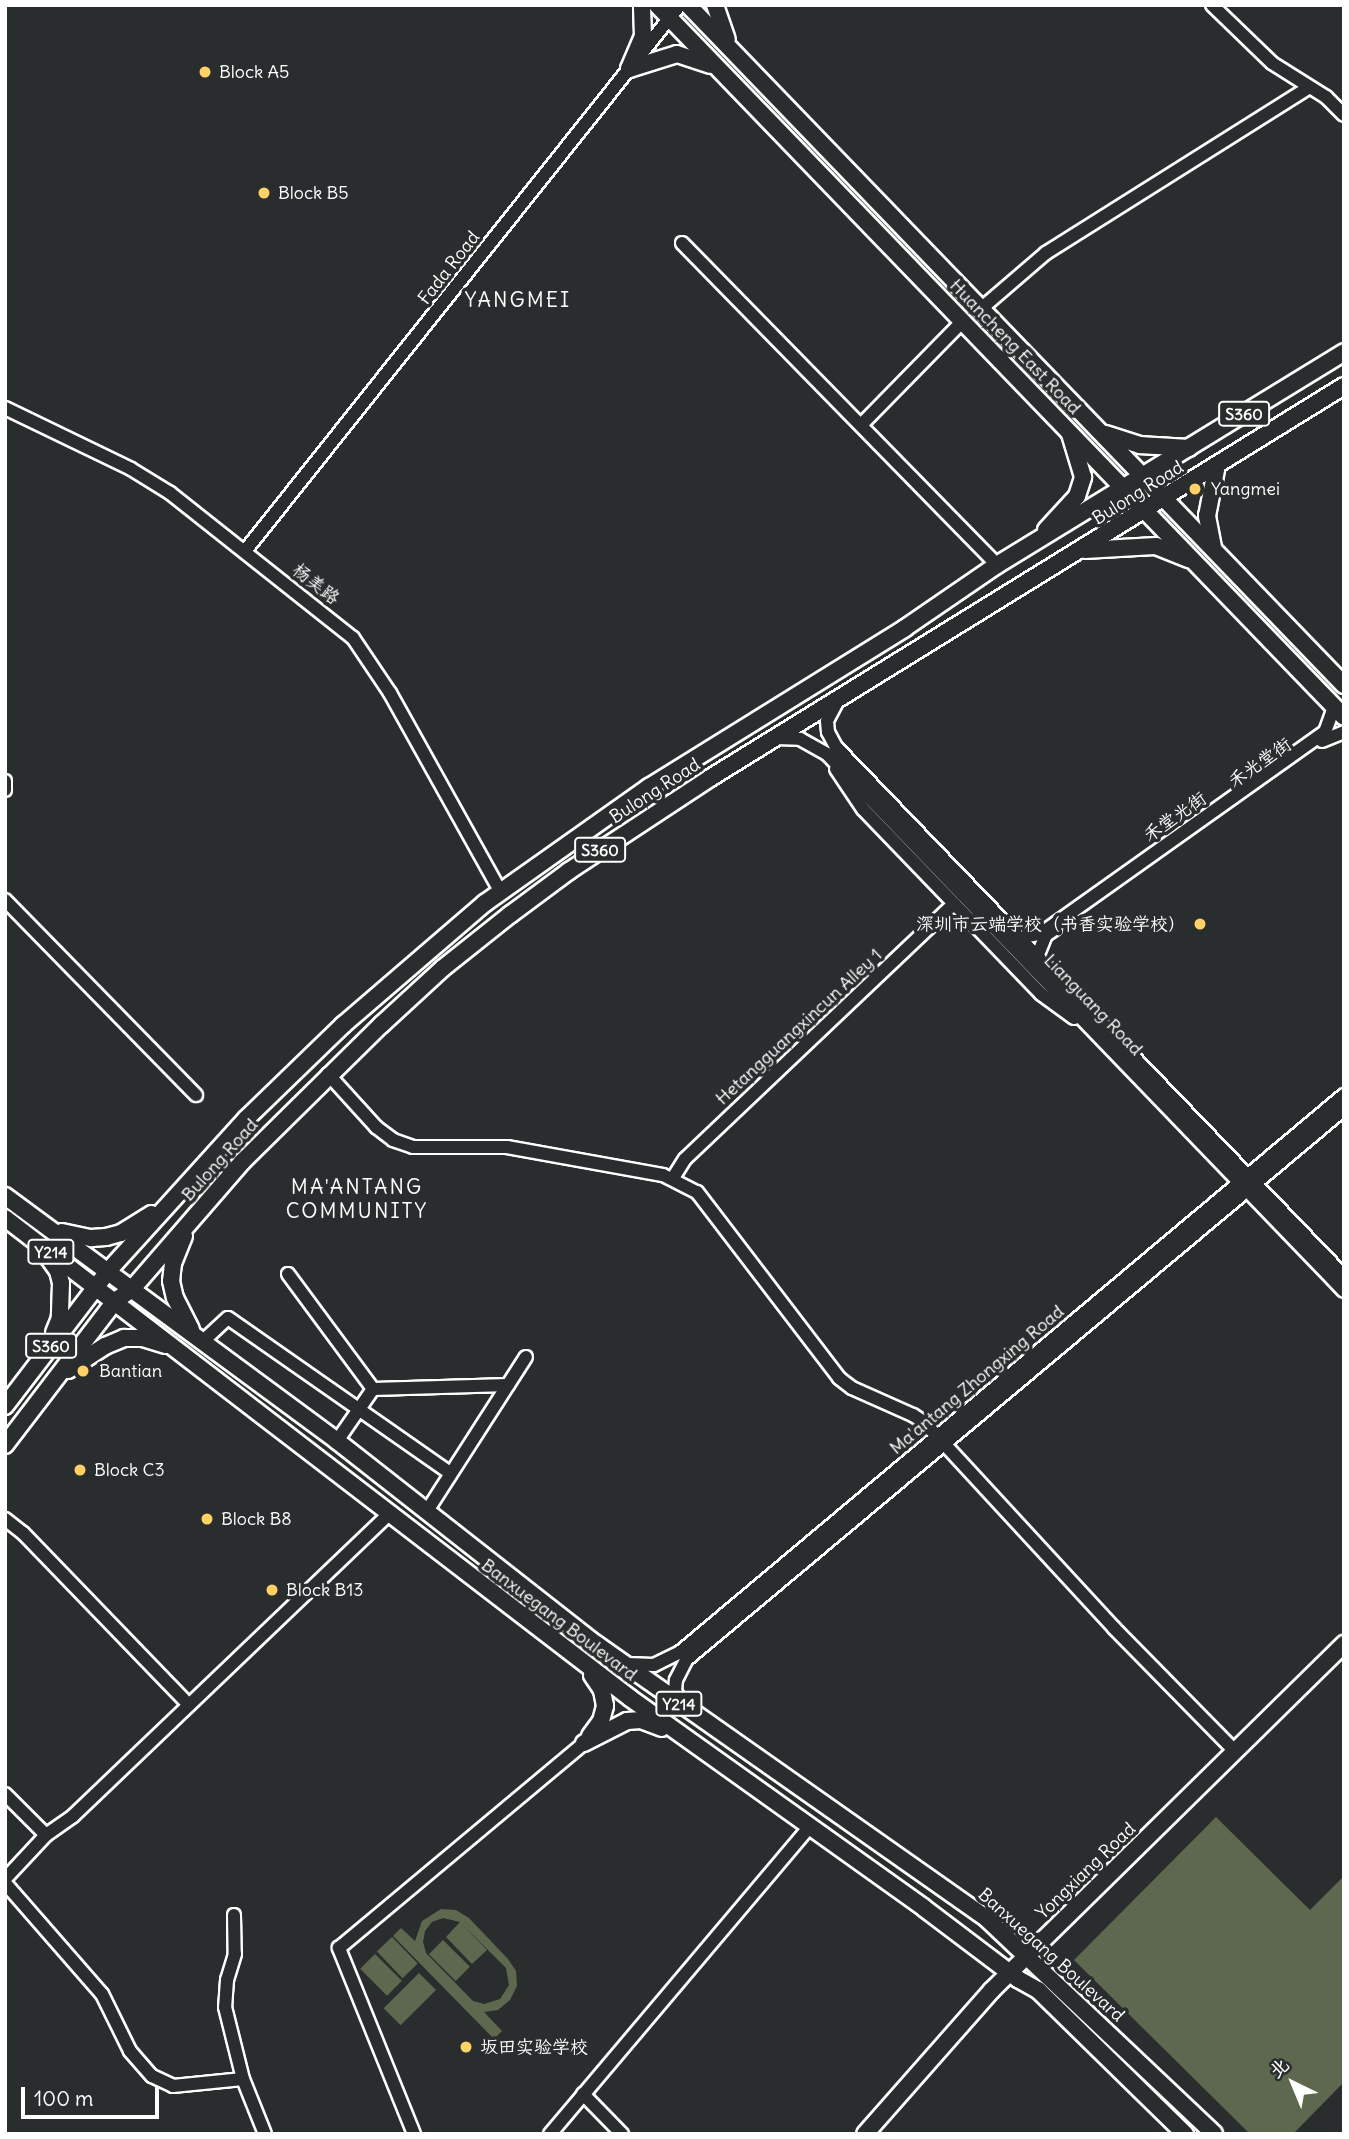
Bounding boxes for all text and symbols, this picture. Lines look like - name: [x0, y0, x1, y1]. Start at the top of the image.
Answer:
- place label: Block A5: [219, 61, 289, 83]
- marker: Block A5: [197, 64, 213, 80]
- place label: Block B5: [278, 182, 349, 204]
- marker: Block B5: [256, 185, 272, 201]
- street label: Fada Road: [414, 227, 484, 309]
- street label: Huancheng East Road: [945, 275, 1085, 419]
- district label: YANGMEI: [466, 287, 570, 313]
- road number: S360: [1218, 402, 1270, 426]
- street label: Bulong Road: [1088, 456, 1188, 530]
- place label: Yangmei: [1211, 478, 1280, 500]
- marker: Yangmei: [1185, 479, 1205, 499]
- street label: 杨美路: [288, 559, 344, 609]
- street label: 禾光堂街: [1224, 734, 1296, 792]
- street label: Bulong Road: [606, 754, 704, 828]
- street label: 禾堂光街: [1139, 788, 1211, 846]
- road number: S360: [574, 838, 626, 862]
- place label: 深圳市云端学校（书香实验学校）: [916, 913, 1186, 935]
- marker: 深圳市云端学校（书香实验学校）: [1192, 916, 1208, 932]
- street label: Hetangguangxincun Alley 1: [711, 944, 887, 1110]
- street label: Lianguang Road: [1039, 950, 1147, 1060]
- street label: Bulong Road: [177, 1114, 263, 1206]
- district label: MA'ANTANG COMMUNITY: [287, 1174, 427, 1224]
- road number: Y214: [26, 1240, 76, 1264]
- street label: Ma'antang Zhongxing Road: [886, 1301, 1068, 1459]
- road number: S360: [25, 1334, 77, 1358]
- place label: Bantian: [99, 1360, 162, 1382]
- marker: Bantian: [73, 1361, 93, 1381]
- place label: Block C3: [94, 1459, 165, 1481]
- marker: Block C3: [72, 1462, 88, 1478]
- place label: Block B8: [221, 1508, 292, 1530]
- marker: Block B8: [199, 1511, 215, 1527]
- street label: Banxuegang Boulevard: [477, 1554, 641, 1686]
- place label: Block B13: [286, 1579, 364, 1601]
- marker: Block B13: [264, 1582, 280, 1598]
- road number: Y214: [654, 1692, 704, 1716]
- street label: Yongxiang Road: [1032, 1818, 1140, 1924]
- street label: Banxuegang Boulevard: [973, 1884, 1129, 2026]
- place label: 坂田实验学校: [480, 2036, 588, 2058]
- marker: 坂田实验学校: [458, 2039, 474, 2055]
- north arrow: [1258, 2048, 1328, 2118]
- text: 北: [1264, 2052, 1294, 2083]
- scale bar: [24, 2072, 163, 2116]
- text: 100 m: [34, 2085, 93, 2112]

